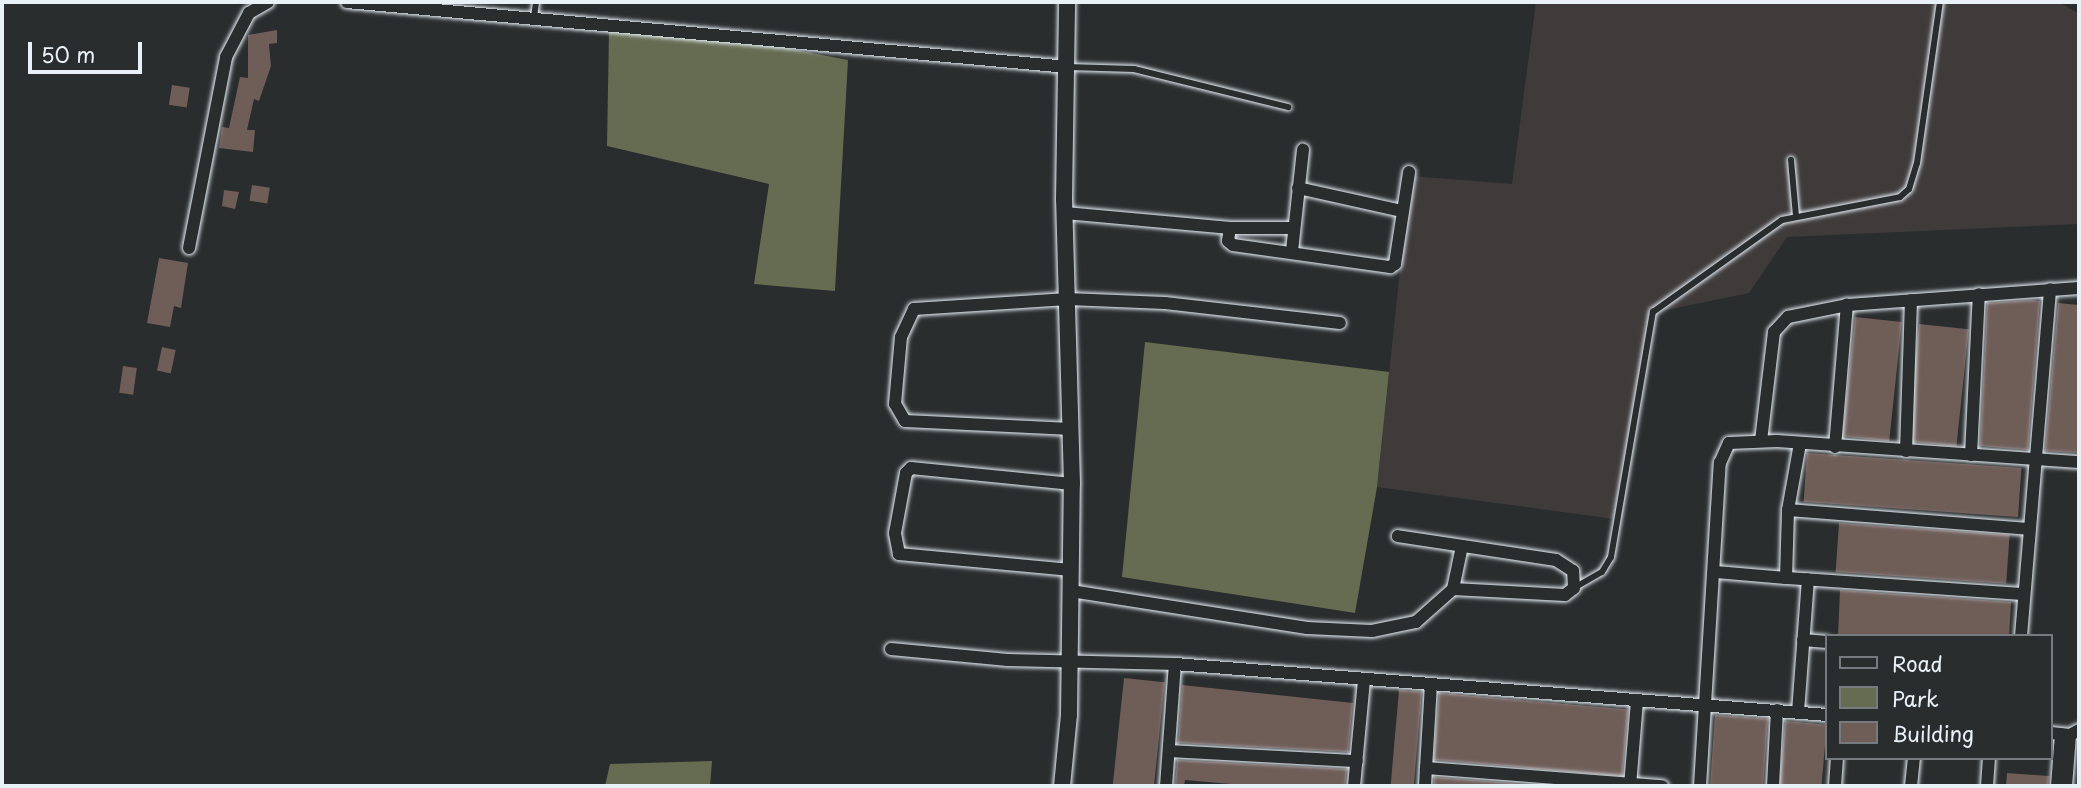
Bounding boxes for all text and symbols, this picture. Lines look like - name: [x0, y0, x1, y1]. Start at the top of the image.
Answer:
- scale bar: [32, 28, 145, 72]
- text: 50 m: [41, 38, 95, 70]
- legend: [1826, 634, 2053, 760]
- text: Road: [1892, 647, 1943, 679]
- text: Park: [1892, 682, 1939, 714]
- text: Building: [1892, 717, 1974, 749]

